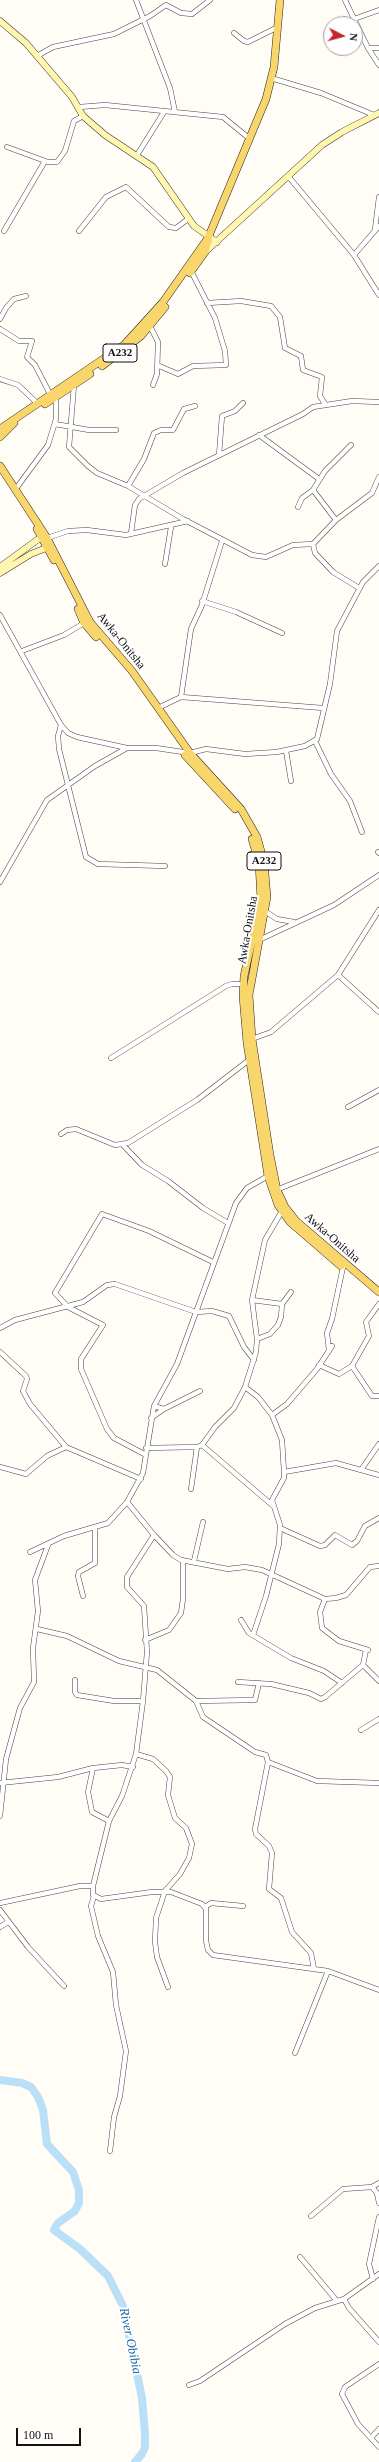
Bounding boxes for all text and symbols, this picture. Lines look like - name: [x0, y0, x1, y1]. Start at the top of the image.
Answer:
- north arrow: [323, 16, 363, 56]
- text: N: [348, 33, 360, 42]
- road number: A232: [103, 344, 137, 362]
- street label: Awka-Onitsha: [94, 610, 148, 672]
- road number: A232: [247, 852, 281, 870]
- street label: Awka-Onitsha: [235, 895, 261, 965]
- street label: Awka-Onitsha: [301, 1210, 363, 1266]
- water label: River Obibia: [115, 2306, 145, 2376]
- scale bar: [18, 2420, 83, 2446]
- text: 100 m: [23, 2428, 53, 2442]

